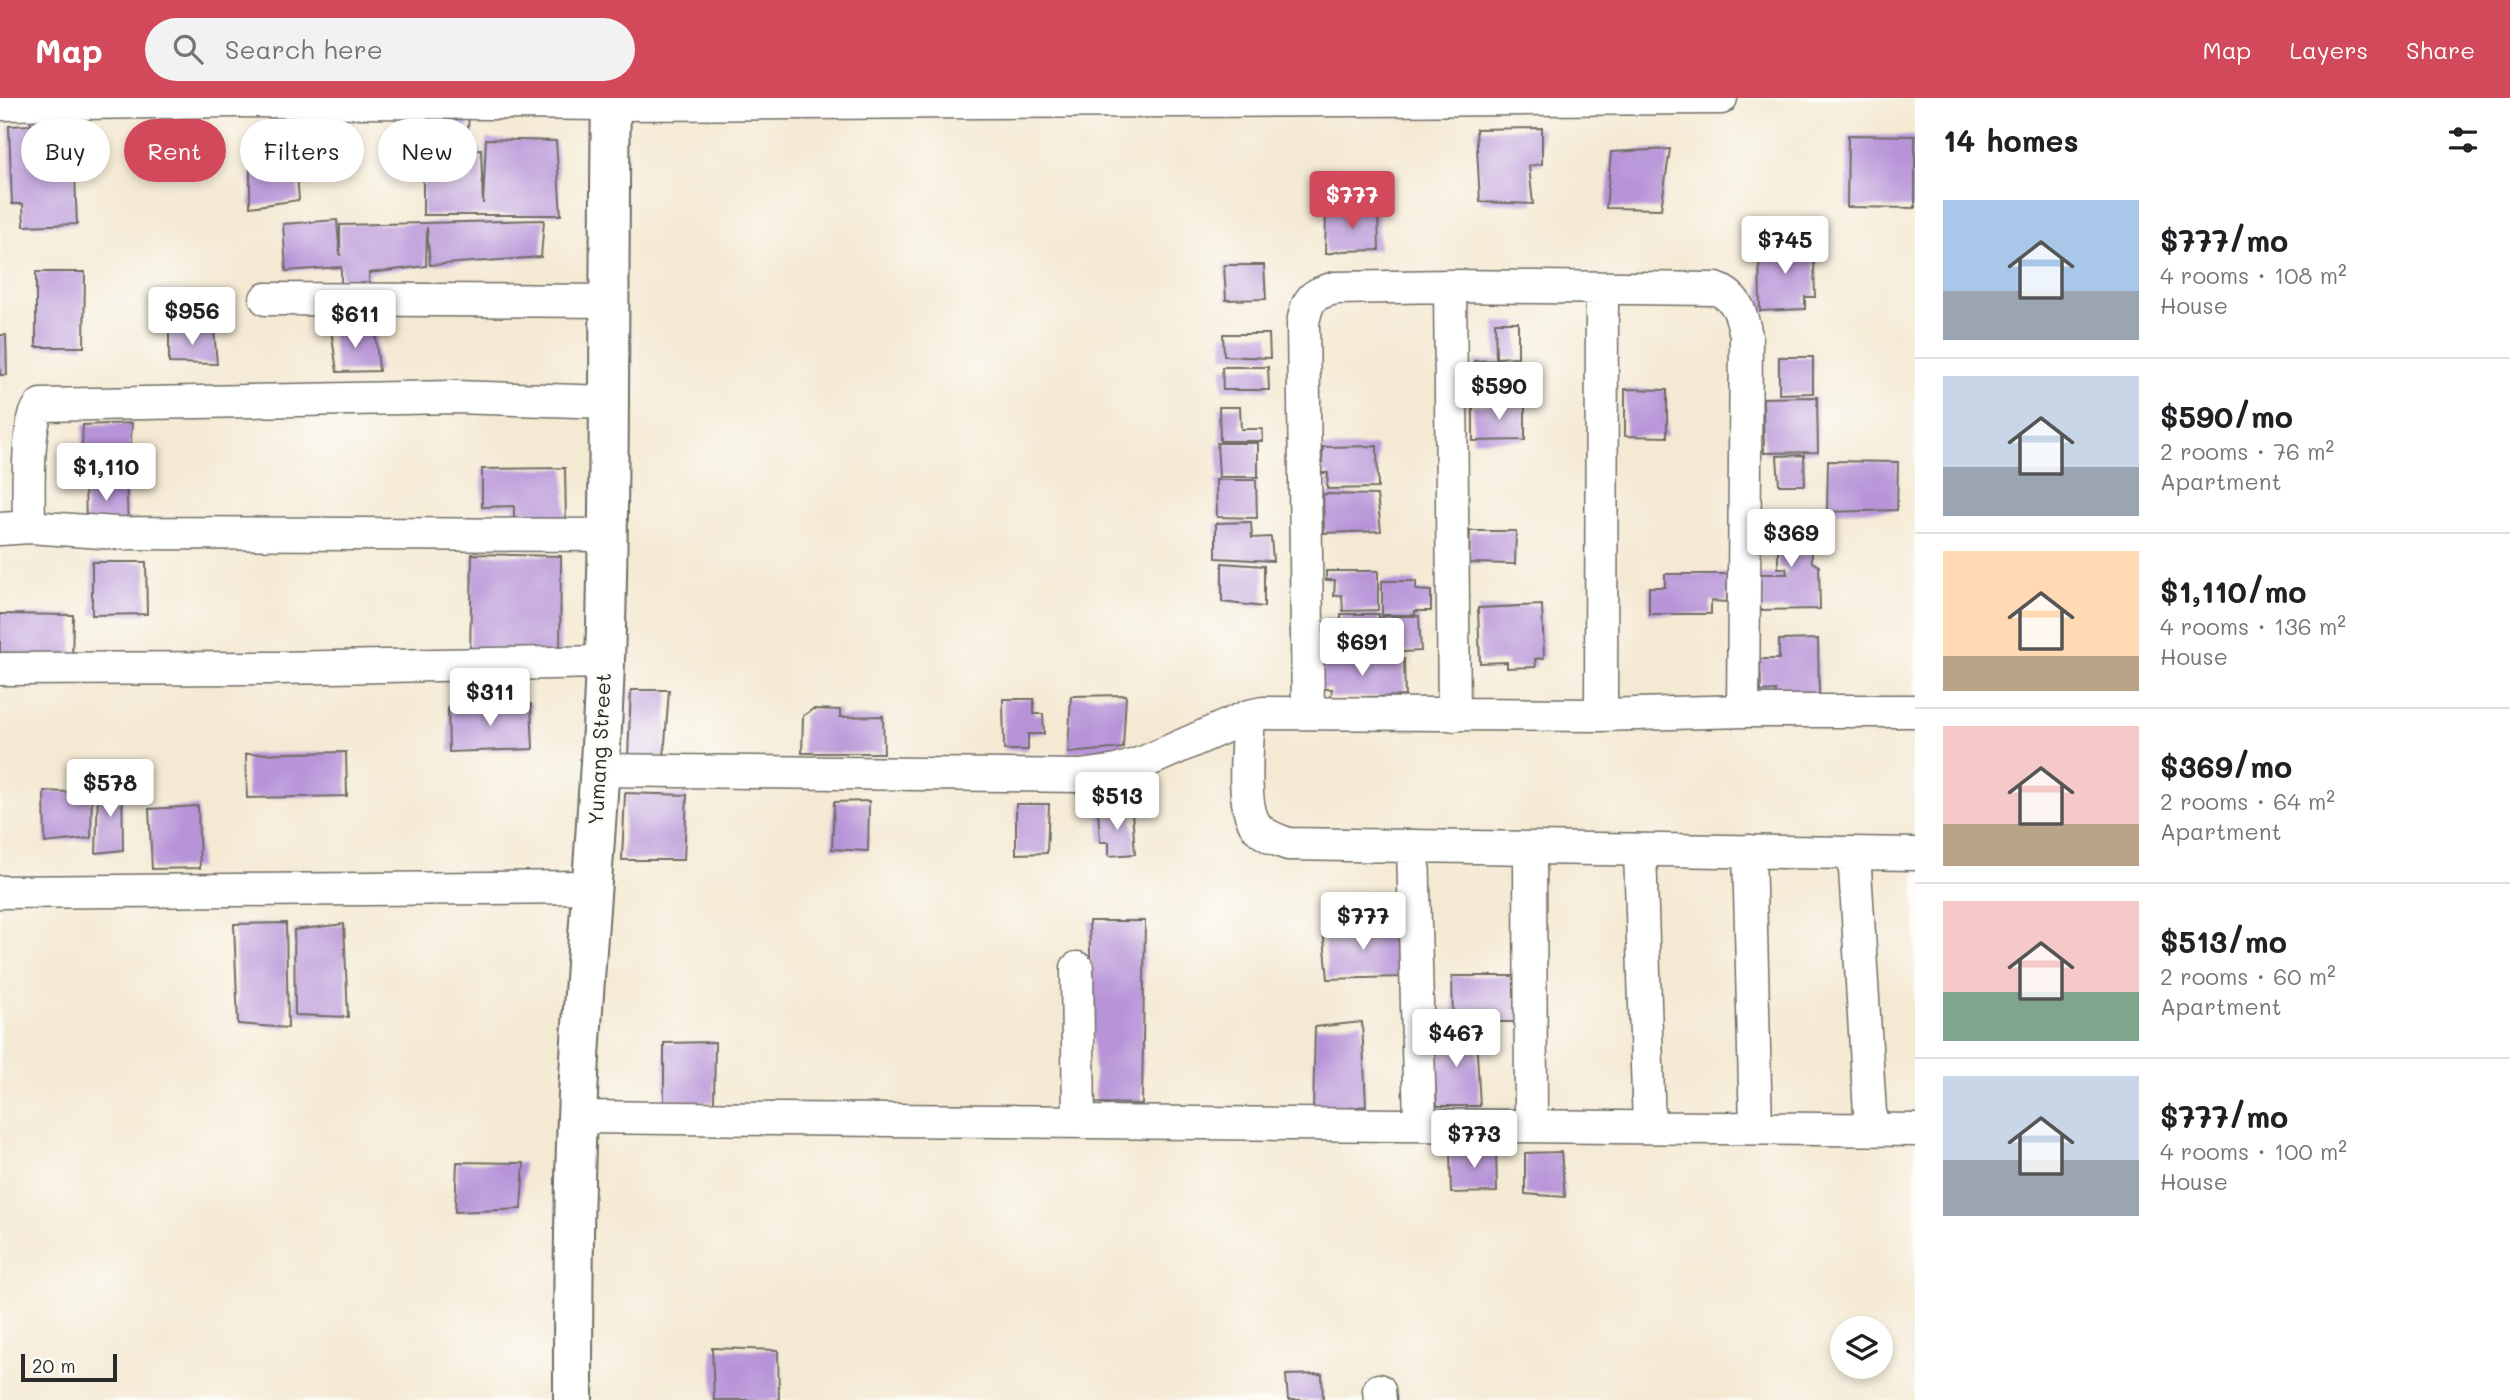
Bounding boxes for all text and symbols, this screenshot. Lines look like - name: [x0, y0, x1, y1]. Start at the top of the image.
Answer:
- search box: [145, 18, 635, 81]
- text: Map: [35, 28, 103, 71]
- icon: search: [169, 30, 207, 68]
- text: Search here: [225, 32, 383, 66]
- text: Map: [2203, 34, 2251, 65]
- text: Layers: [2289, 34, 2368, 65]
- text: Share: [2406, 34, 2475, 65]
- chip: Buy: [21, 119, 110, 182]
- chip: Rent: [124, 119, 226, 182]
- chip: Filters: [240, 119, 364, 182]
- chip: New: [378, 119, 477, 182]
- text: 14 homes: [1943, 120, 2079, 160]
- icon: filters: [2444, 121, 2482, 159]
- pin: $777: [1311, 172, 1393, 231]
- text: $777: [1326, 179, 1378, 209]
- pin: $745: [1744, 216, 1826, 276]
- text: $777/mo: [2160, 220, 2288, 260]
- text: $745: [1757, 224, 1813, 254]
- icon: home: [1999, 228, 2083, 312]
- text: 4 rooms · 108 m²: [2160, 260, 2347, 290]
- pin: $956: [151, 288, 233, 347]
- pin: $611: [314, 290, 396, 350]
- text: House: [2160, 290, 2228, 320]
- text: $956: [164, 295, 220, 325]
- text: $611: [331, 298, 379, 328]
- pin: $590: [1458, 362, 1540, 422]
- text: $590: [1471, 370, 1527, 400]
- text: $590/mo: [2160, 396, 2293, 436]
- icon: home: [1999, 404, 2083, 488]
- text: 2 rooms · 76 m²: [2160, 436, 2334, 466]
- pin: $1,110: [49, 444, 163, 503]
- text: $1,110: [73, 451, 139, 481]
- text: Apartment: [2160, 466, 2282, 496]
- pin: $369: [1750, 510, 1832, 569]
- text: $369: [1763, 517, 1819, 547]
- text: $1,110/mo: [2160, 571, 2306, 611]
- icon: home: [1999, 579, 2083, 663]
- text: 4 rooms · 136 m²: [2160, 611, 2346, 641]
- pin: $691: [1321, 618, 1403, 678]
- text: $691: [1336, 626, 1388, 656]
- text: House: [2160, 641, 2228, 671]
- pin: $311: [449, 668, 531, 728]
- street label: Yumang Street: [581, 672, 616, 826]
- text: $311: [466, 676, 514, 706]
- text: $369/mo: [2160, 746, 2292, 786]
- icon: home: [1999, 754, 2083, 838]
- pin: $578: [69, 760, 151, 819]
- text: $578: [83, 767, 137, 797]
- pin: $513: [1076, 772, 1158, 832]
- text: $513: [1091, 780, 1143, 810]
- text: 2 rooms · 64 m²: [2160, 786, 2335, 816]
- text: Apartment: [2160, 816, 2282, 846]
- pin: $777: [1322, 892, 1404, 952]
- text: $777: [1337, 900, 1389, 930]
- text: $513/mo: [2160, 921, 2287, 961]
- icon: home: [1999, 929, 2083, 1013]
- text: 2 rooms · 60 m²: [2160, 961, 2336, 991]
- text: Apartment: [2160, 991, 2282, 1021]
- pin: $467: [1415, 1010, 1497, 1069]
- text: $467: [1428, 1017, 1484, 1047]
- text: $777/mo: [2160, 1096, 2288, 1136]
- icon: home: [1999, 1104, 2083, 1188]
- pin: $773: [1433, 1110, 1515, 1170]
- text: $773: [1447, 1118, 1501, 1148]
- text: 4 rooms · 100 m²: [2160, 1136, 2347, 1166]
- text: House: [2160, 1166, 2228, 1196]
- map controls: [1830, 1316, 1893, 1379]
- button: layers: [1830, 1316, 1893, 1379]
- scale bar: [21, 1351, 117, 1383]
- text: 20 m: [32, 1353, 76, 1378]

